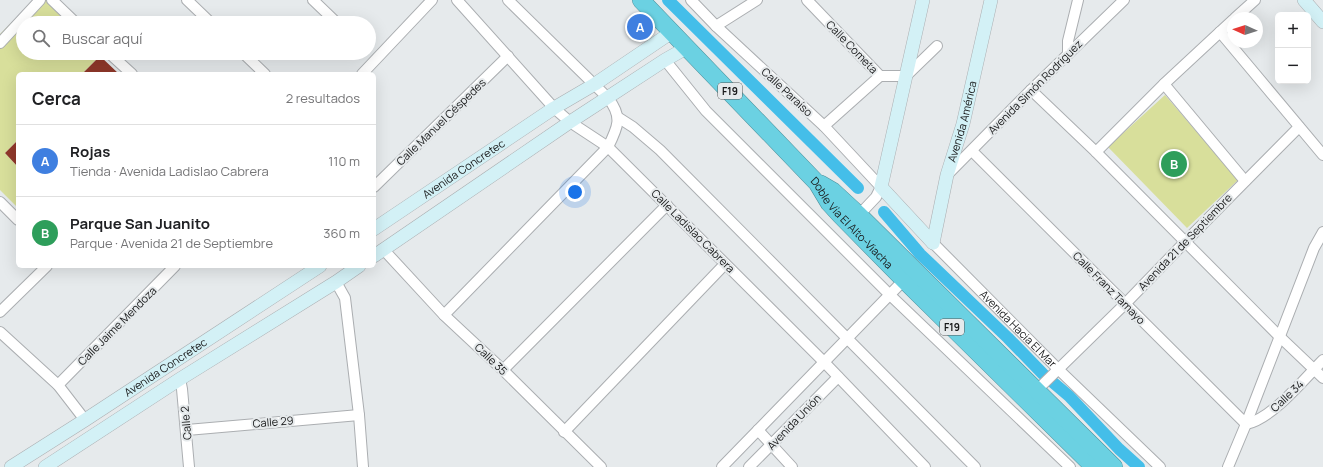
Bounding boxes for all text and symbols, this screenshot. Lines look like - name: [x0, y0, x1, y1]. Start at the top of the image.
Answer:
- pin: A: [627, 12, 653, 42]
- north arrow: [1227, 12, 1263, 48]
- map controls: [1275, 12, 1311, 84]
- button: +: [1275, 12, 1311, 48]
- search box: [16, 16, 376, 60]
- street label: Calle Cometa: [823, 17, 882, 76]
- icon: search: [30, 27, 52, 49]
- text: Buscar aquí: [62, 28, 143, 49]
- street label: Avenida Simón Rodriguez: [984, 36, 1085, 137]
- button: −: [1275, 48, 1311, 84]
- street label: Calle Paraíso: [758, 64, 817, 120]
- street label: Calle Manuel Céspedes: [393, 75, 489, 168]
- street label: Avenida América: [943, 79, 980, 164]
- road number: F19: [718, 83, 742, 99]
- text: Cerca: [32, 87, 81, 110]
- text: 2 resultados: [286, 89, 360, 107]
- street label: Avenida Concretec: [419, 135, 507, 201]
- text: Rojas: [70, 141, 110, 162]
- pin: B: [1161, 149, 1187, 179]
- text: A: [41, 152, 49, 170]
- text: 110 m: [328, 152, 360, 170]
- text: Tienda · Avenida Ladislao Cabrera: [70, 162, 269, 180]
- street label: Doble Vía El Alto-Viacha: [808, 173, 897, 272]
- your location: [565, 182, 585, 202]
- street label: Calle Ladislao Cabrera: [648, 186, 738, 276]
- street label: Avenida 21 de Septiembre: [1134, 190, 1235, 293]
- text: Parque San Juanito: [70, 213, 210, 234]
- text: B: [41, 224, 49, 242]
- text: 360 m: [323, 224, 360, 242]
- text: Parque · Avenida 21 de Septiembre: [70, 234, 273, 252]
- street label: Calle Franz Tamayo: [1070, 248, 1149, 328]
- street label: Calle Jaime Mendoza: [74, 283, 159, 368]
- street label: Avenida Hacia El Mar: [977, 287, 1060, 370]
- road number: F19: [940, 319, 964, 335]
- street label: Avenida Concretec: [121, 334, 210, 399]
- street label: Calle 35: [472, 339, 511, 378]
- street label: Calle 34: [1267, 376, 1307, 415]
- street label: Avenida Unión: [763, 391, 824, 453]
- street label: Calle 2: [177, 405, 194, 441]
- street label: Calle 29: [252, 412, 294, 431]

